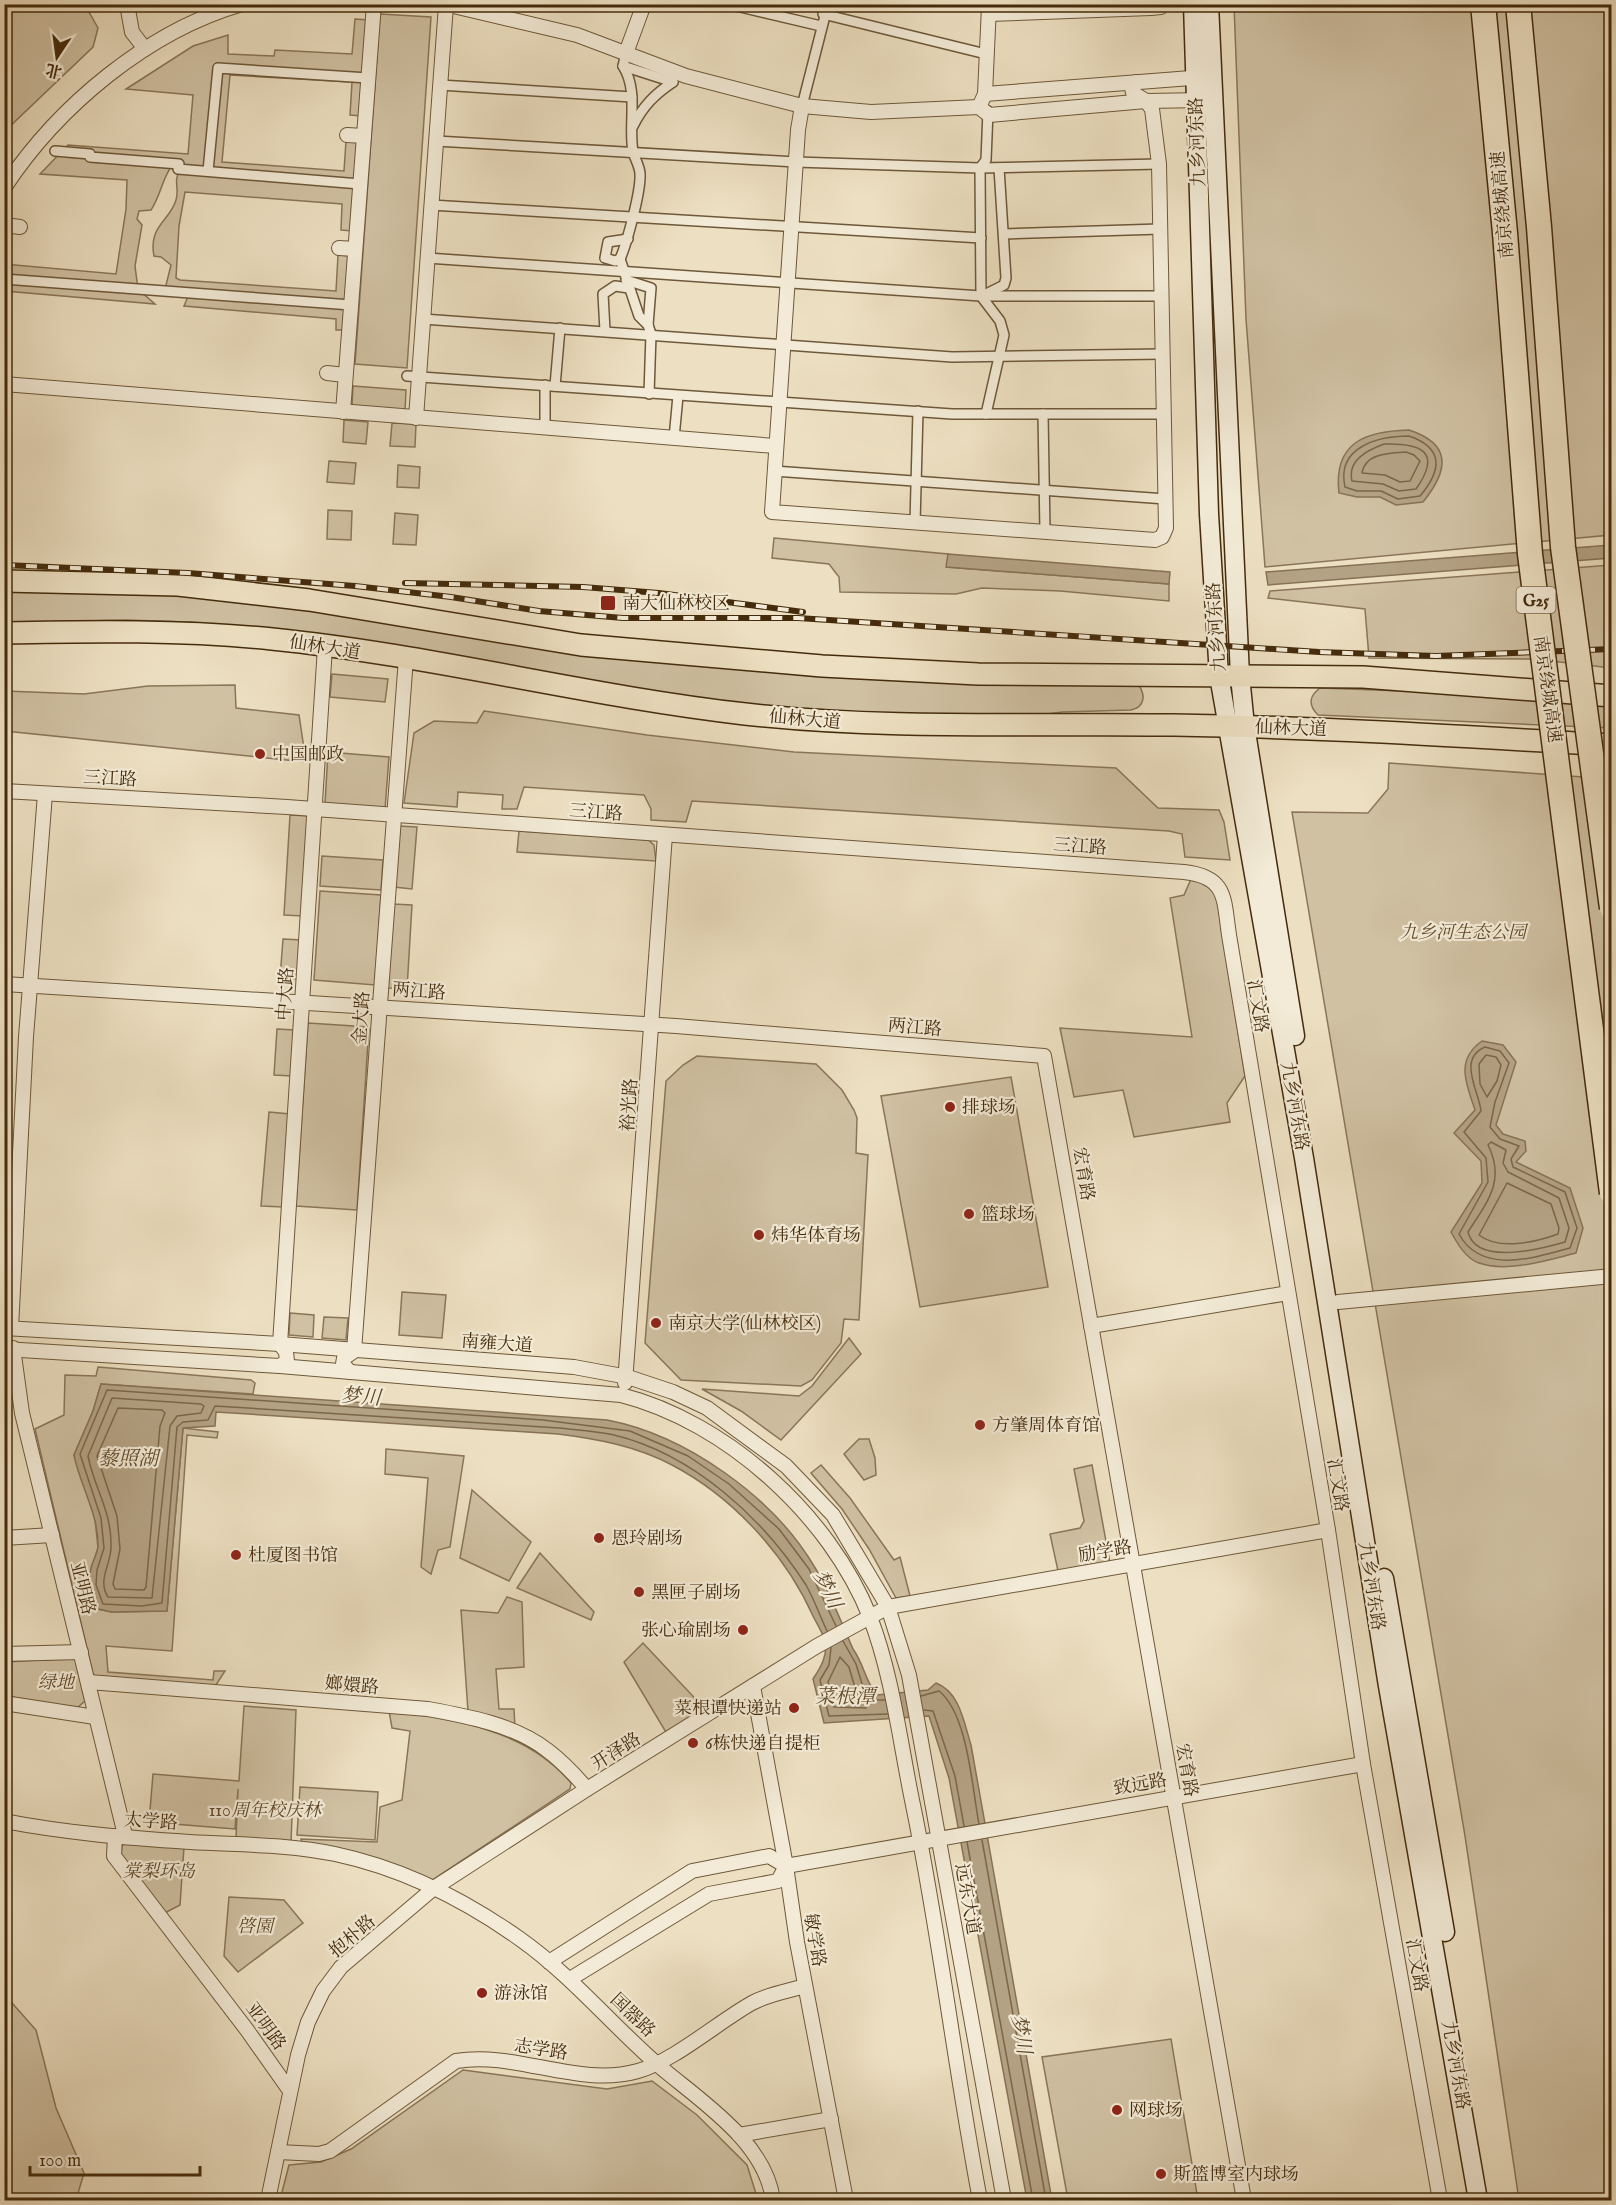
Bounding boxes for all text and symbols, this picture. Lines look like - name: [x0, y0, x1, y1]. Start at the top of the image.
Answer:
- north arrow: [27, 27, 87, 87]
- text: 北: [44, 58, 64, 81]
- street label: 九乡河东路: [1185, 97, 1212, 187]
- street label: 南京绕城高速: [1487, 150, 1520, 260]
- street label: 九乡河东路: [1203, 581, 1232, 673]
- road number: G25: [1516, 587, 1556, 613]
- place label: 南大仙林校区: [622, 593, 730, 616]
- marker: 南大仙林校区: [599, 594, 617, 612]
- street label: 仙林大道: [287, 631, 362, 665]
- street label: 南京绕城高速: [1528, 634, 1565, 744]
- street label: 仙林大道: [768, 706, 842, 735]
- street label: 仙林大道: [1255, 717, 1327, 742]
- place label: 中国邮政: [272, 744, 344, 767]
- marker: 中国邮政: [253, 747, 267, 761]
- street label: 三江路: [82, 767, 137, 792]
- street label: 三江路: [568, 800, 624, 827]
- street label: 三江路: [1052, 834, 1108, 861]
- park label: 九乡河生态公园: [1400, 922, 1529, 945]
- street label: 中大路: [273, 966, 300, 1022]
- street label: 汇文路: [1241, 978, 1272, 1035]
- street label: 两江路: [391, 979, 447, 1006]
- street label: 金大路: [349, 990, 376, 1046]
- street label: 两江路: [887, 1015, 943, 1042]
- street label: 九乡河东路: [1274, 1060, 1313, 1153]
- street label: 裕光路: [617, 1077, 644, 1133]
- place label: 排球场: [962, 1097, 1016, 1120]
- marker: 排球场: [943, 1100, 957, 1114]
- street label: 宏育路: [1067, 1146, 1098, 1203]
- place label: 篮球场: [981, 1204, 1035, 1227]
- marker: 篮球场: [962, 1207, 976, 1221]
- place label: 炜华体育场: [771, 1225, 861, 1248]
- marker: 炜华体育场: [752, 1228, 766, 1242]
- place label: 南京大学(仙林校区): [668, 1313, 821, 1336]
- marker: 南京大学(仙林校区): [649, 1316, 663, 1330]
- street label: 南雍大道: [460, 1331, 534, 1358]
- water label: 梦川: [340, 1384, 384, 1412]
- place label: 方肇周体育馆: [992, 1415, 1100, 1438]
- marker: 方肇周体育馆: [973, 1418, 987, 1432]
- water label: 藜照湖: [98, 1447, 161, 1472]
- street label: 汇文路: [1321, 1457, 1352, 1514]
- place label: 恩玲剧场: [611, 1528, 683, 1551]
- marker: 恩玲剧场: [592, 1531, 606, 1545]
- street label: 励学路: [1077, 1536, 1134, 1568]
- street label: 九乡河东路: [1352, 1540, 1389, 1632]
- place label: 杜厦图书馆: [248, 1545, 338, 1568]
- marker: 杜厦图书馆: [229, 1548, 243, 1562]
- street label: 亚明路: [64, 1559, 99, 1617]
- water label: 梦川: [807, 1566, 848, 1615]
- place label: 黑匣子剧场: [651, 1582, 741, 1605]
- marker: 黑匣子剧场: [632, 1585, 646, 1599]
- place label: 张心瑜剧场: [641, 1620, 731, 1643]
- marker: 张心瑜剧场: [736, 1623, 750, 1637]
- park label: 绿地: [38, 1672, 76, 1695]
- street label: 嫏嬛路: [324, 1673, 380, 1700]
- water label: 菜根潭: [815, 1685, 878, 1710]
- place label: 菜根谭快递站: [674, 1698, 782, 1721]
- marker: 菜根谭快递站: [787, 1701, 801, 1715]
- street label: 开泽路: [588, 1728, 646, 1776]
- place label: 6栋快递自提柜: [705, 1733, 821, 1756]
- marker: 6栋快递自提柜: [686, 1736, 700, 1750]
- street label: 宏育路: [1170, 1742, 1202, 1799]
- street label: 致远路: [1112, 1769, 1169, 1801]
- park label: 110周年校庆林: [209, 1800, 324, 1823]
- street label: 太学路: [123, 1809, 179, 1836]
- park label: 棠梨环岛: [123, 1861, 196, 1884]
- street label: 远东大道: [949, 1862, 984, 1937]
- street label: 抱朴路: [325, 1911, 381, 1964]
- street label: 敏学路: [798, 1912, 830, 1969]
- park label: 啓園: [237, 1916, 276, 1939]
- street label: 汇文路: [1400, 1937, 1432, 1994]
- place label: 游泳馆: [494, 1983, 548, 2006]
- marker: 游泳馆: [475, 1986, 489, 2000]
- street label: 国器路: [605, 1989, 659, 2043]
- street label: 亚明路: [240, 1998, 290, 2055]
- water label: 梦川: [1005, 2012, 1037, 2058]
- street label: 九乡河东路: [1435, 2019, 1474, 2112]
- street label: 志学路: [512, 2035, 569, 2066]
- place label: 网球场: [1129, 2100, 1183, 2123]
- marker: 网球场: [1110, 2103, 1124, 2117]
- scale bar: [30, 2139, 200, 2177]
- text: 100 m: [39, 2150, 81, 2173]
- place label: 斯篮博室内球场: [1173, 2164, 1299, 2187]
- marker: 斯篮博室内球场: [1154, 2167, 1168, 2181]

